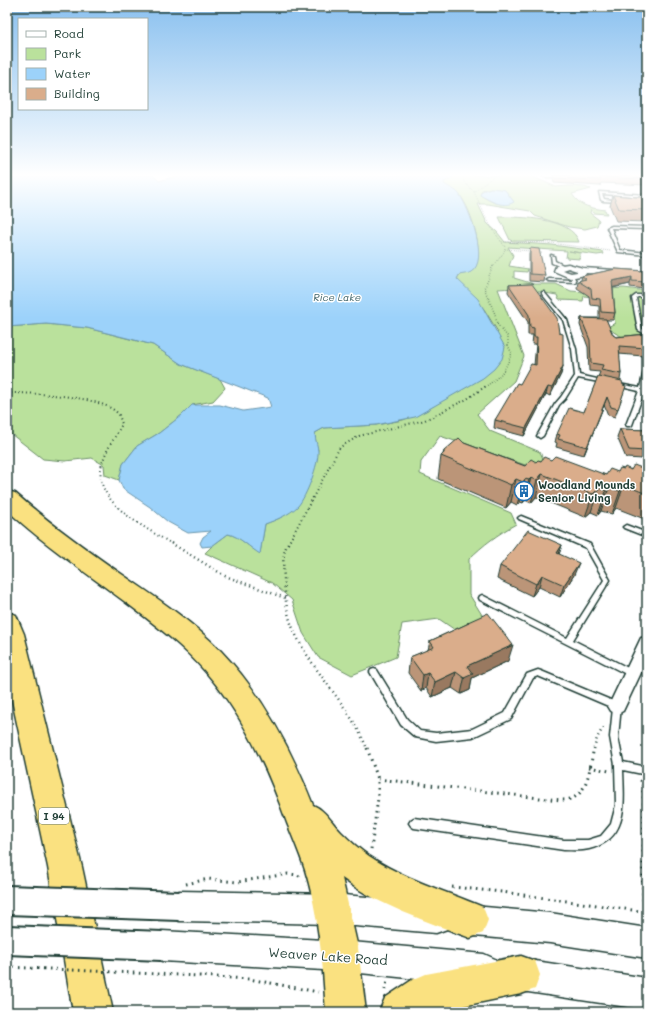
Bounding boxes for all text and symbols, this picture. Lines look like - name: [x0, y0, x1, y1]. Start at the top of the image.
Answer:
- legend: [18, 18, 148, 110]
- text: Road: [54, 25, 84, 41]
- text: Park: [54, 45, 81, 61]
- text: Water: [54, 65, 91, 81]
- text: Building: [54, 85, 100, 101]
- water label: Rice Lake: [313, 290, 361, 304]
- place label: Woodland Mounds Senior Living: [538, 477, 636, 505]
- building icon: Woodland Mounds Senior Living: [513, 480, 535, 502]
- road number: I 94: [39, 808, 69, 824]
- street label: Weaver Lake Road: [268, 943, 388, 968]

